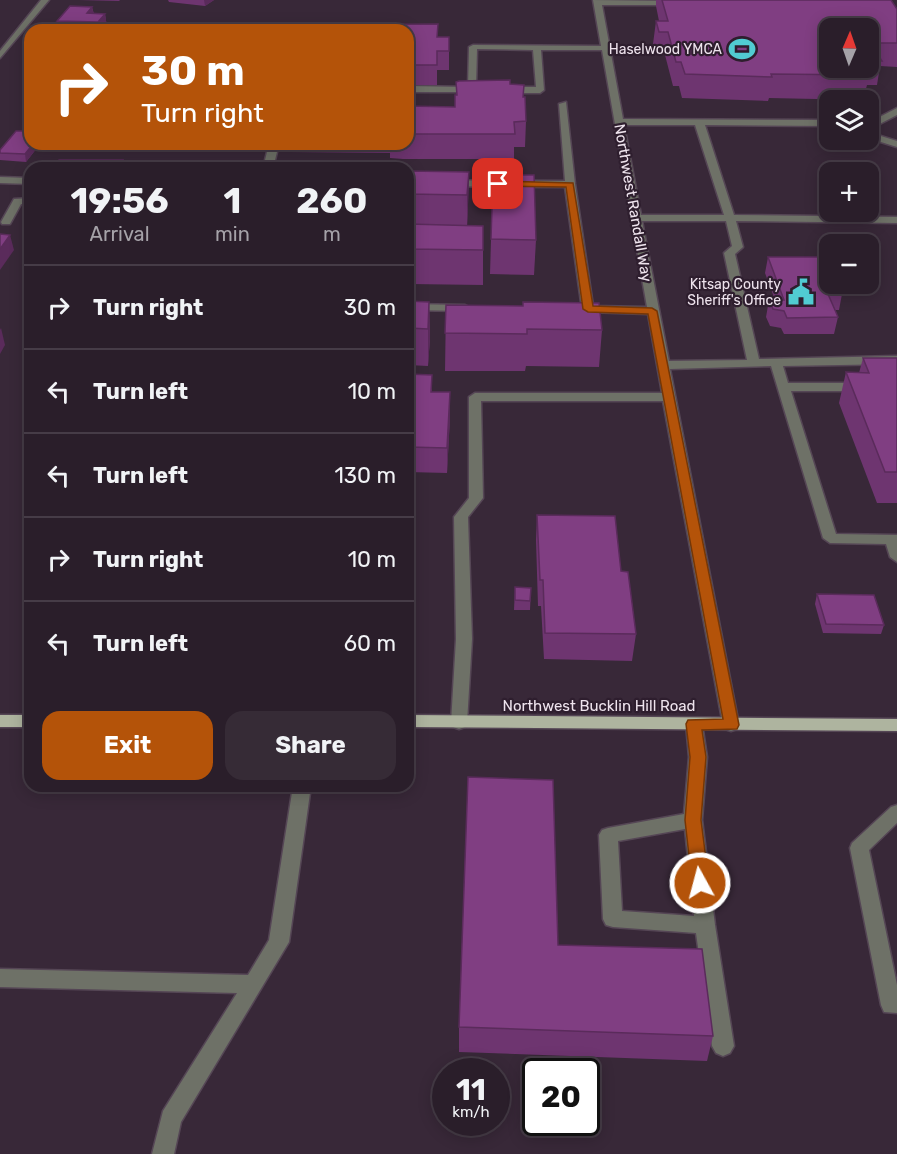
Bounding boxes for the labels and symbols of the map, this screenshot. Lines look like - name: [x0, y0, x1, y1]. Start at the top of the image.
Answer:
- north arrow: [819, 18, 879, 78]
- sports icon: Haselwood YMCA: [727, 34, 757, 64]
- place label: Haselwood YMCA: [609, 41, 723, 58]
- street label: Northwest Randall Way: [610, 123, 656, 283]
- pin: [472, 158, 523, 209]
- place label: Kitsap County Sheriff's Office: [687, 276, 781, 309]
- public building icon: Kitsap County Sheriff's Office: [786, 277, 816, 307]
- street label: Northwest Bucklin Hill Road: [503, 697, 696, 715]
- position arrow: [668, 851, 732, 915]
- speed limit sign: 20: [522, 1058, 600, 1136]

